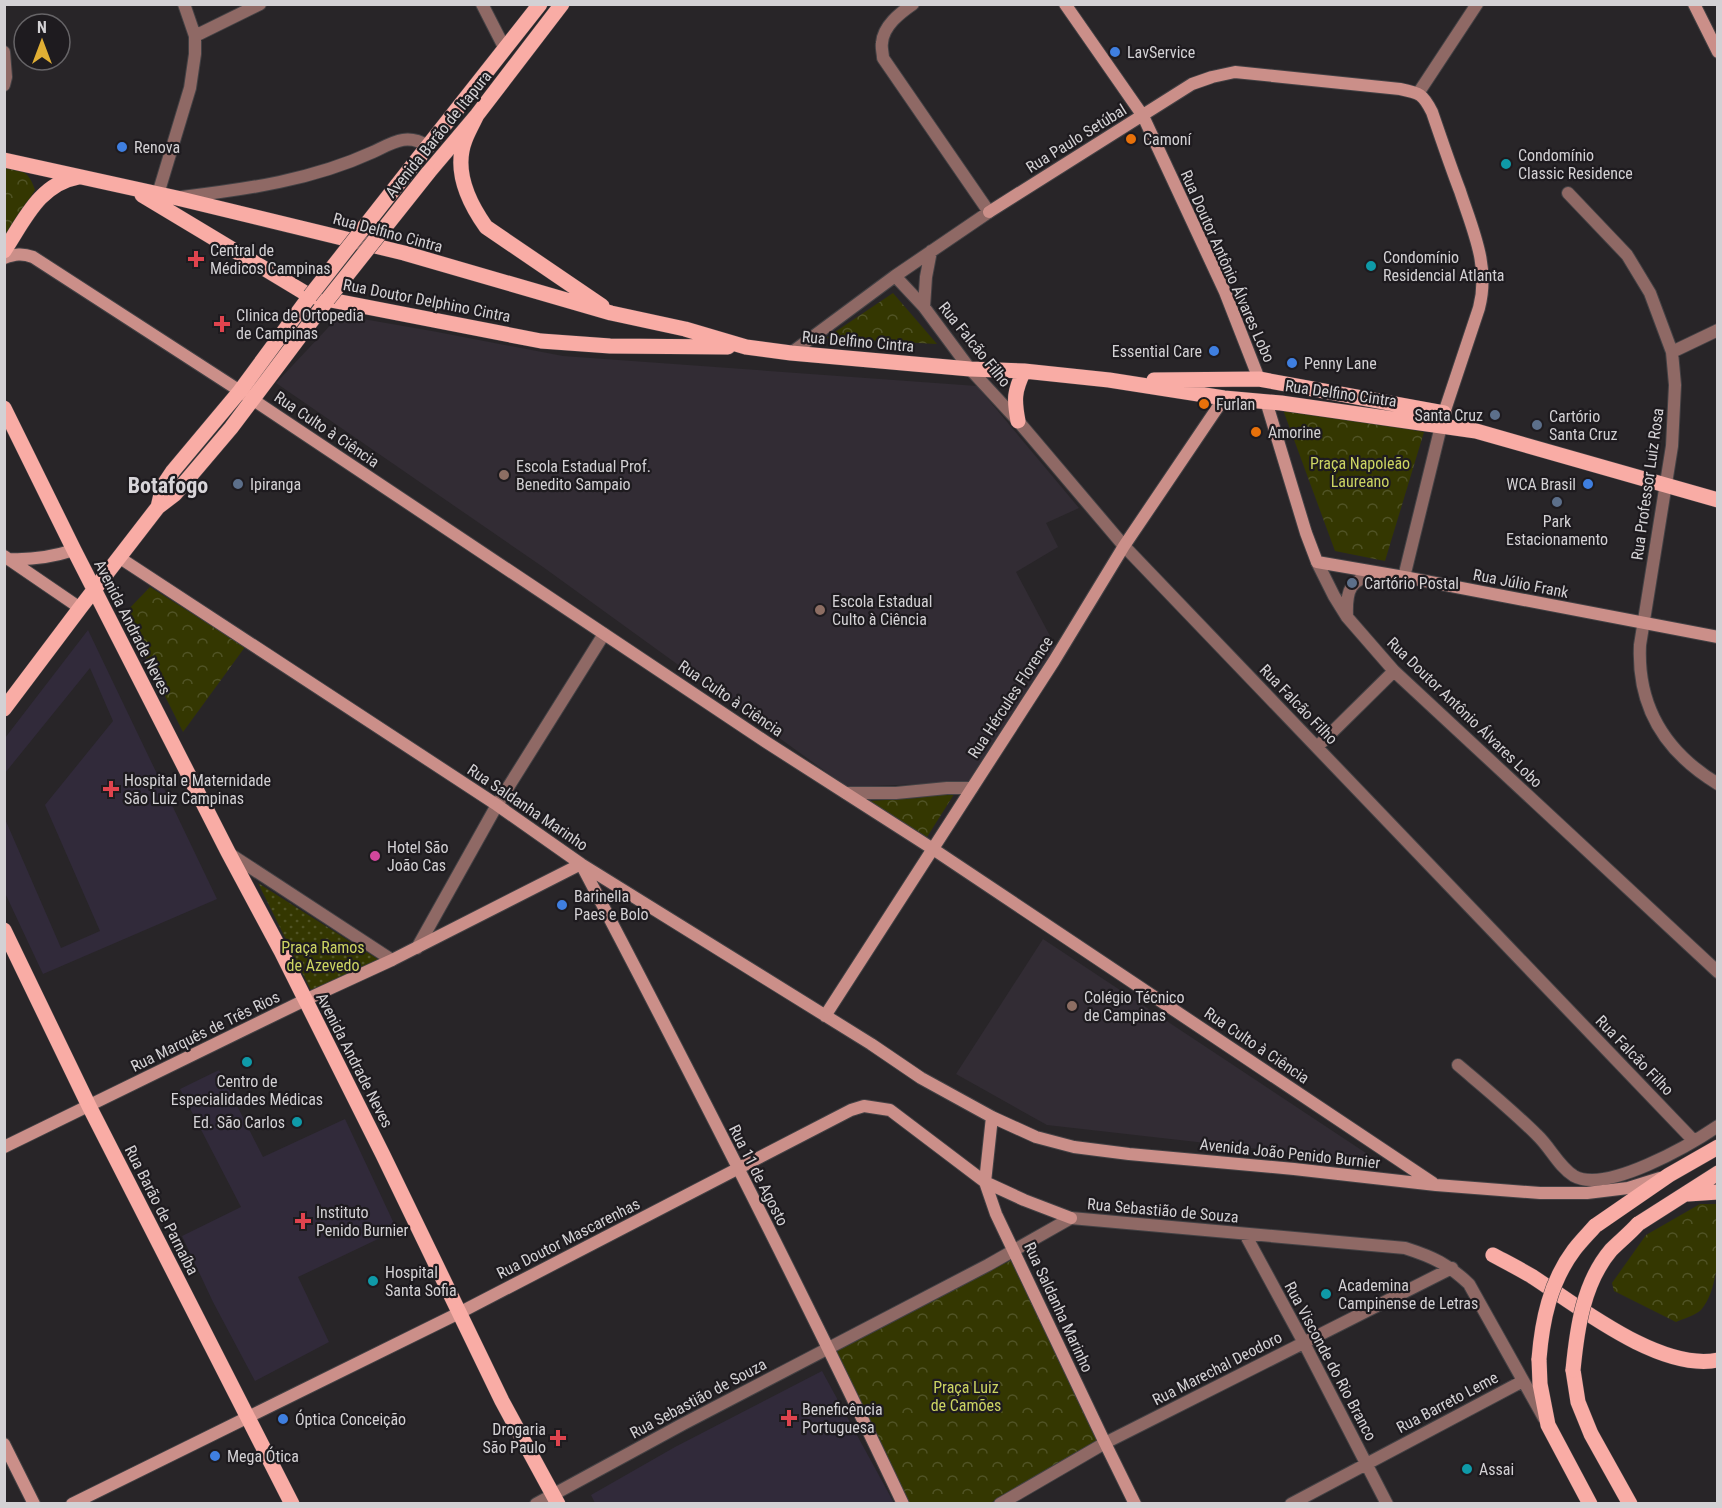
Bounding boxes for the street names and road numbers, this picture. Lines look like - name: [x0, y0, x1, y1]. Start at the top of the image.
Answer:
- street label: Avenida Barão de Itapura: [381, 67, 495, 201]
- street label: Rua Paulo Setúbal: [1023, 100, 1130, 177]
- street label: Rua Doutor Antônio Álvares Lobo: [1176, 167, 1279, 365]
- street label: Rua Delfino Cintra: [331, 209, 445, 256]
- street label: Rua Doutor Delphino Cintra: [342, 275, 512, 326]
- street label: Rua Falcão Filho: [935, 298, 1015, 391]
- street label: Rua Delfino Cintra: [801, 327, 915, 356]
- street label: Rua Delfino Cintra: [1284, 376, 1398, 411]
- street label: Rua Culto à Ciência: [271, 387, 383, 472]
- street label: Rua Professor Luiz Rosa: [1627, 407, 1668, 561]
- street label: Avenida Andrade Neves: [90, 557, 175, 698]
- street label: Rua Júlio Frank: [1472, 565, 1571, 602]
- street label: Rua Hércules Florence: [964, 633, 1057, 762]
- street label: Rua Doutor Antônio Álvares Lobo: [1383, 633, 1546, 792]
- street label: Rua Culto à Ciência: [675, 656, 787, 741]
- street label: Rua Falcão Filho: [1256, 660, 1342, 748]
- street label: Rua Saldanha Marinho: [464, 760, 592, 855]
- street label: Rua Marquês de Três Rios: [128, 987, 283, 1076]
- street label: Avenida Andrade Neves: [312, 990, 397, 1131]
- street label: Rua Culto à Ciência: [1201, 1003, 1313, 1088]
- street label: Rua Falcão Filho: [1592, 1011, 1678, 1099]
- street label: Rua 11 de Agosto: [725, 1121, 792, 1229]
- street label: Avenida João Penido Burnier: [1199, 1135, 1381, 1172]
- street label: Rua Barão de Parnaíba: [121, 1142, 202, 1278]
- street label: Rua Doutor Mascarenhas: [493, 1194, 643, 1283]
- street label: Rua Sebastião de Souza: [1086, 1194, 1239, 1227]
- street label: Rua Saldanha Marinho: [1020, 1239, 1097, 1375]
- street label: Rua Visconde do Rio Branco: [1281, 1278, 1381, 1444]
- street label: Rua Marechal Deodoro: [1149, 1328, 1285, 1409]
- street label: Rua Sebastião de Souza: [627, 1354, 770, 1442]
- street label: Rua Barreto Leme: [1393, 1368, 1501, 1437]

